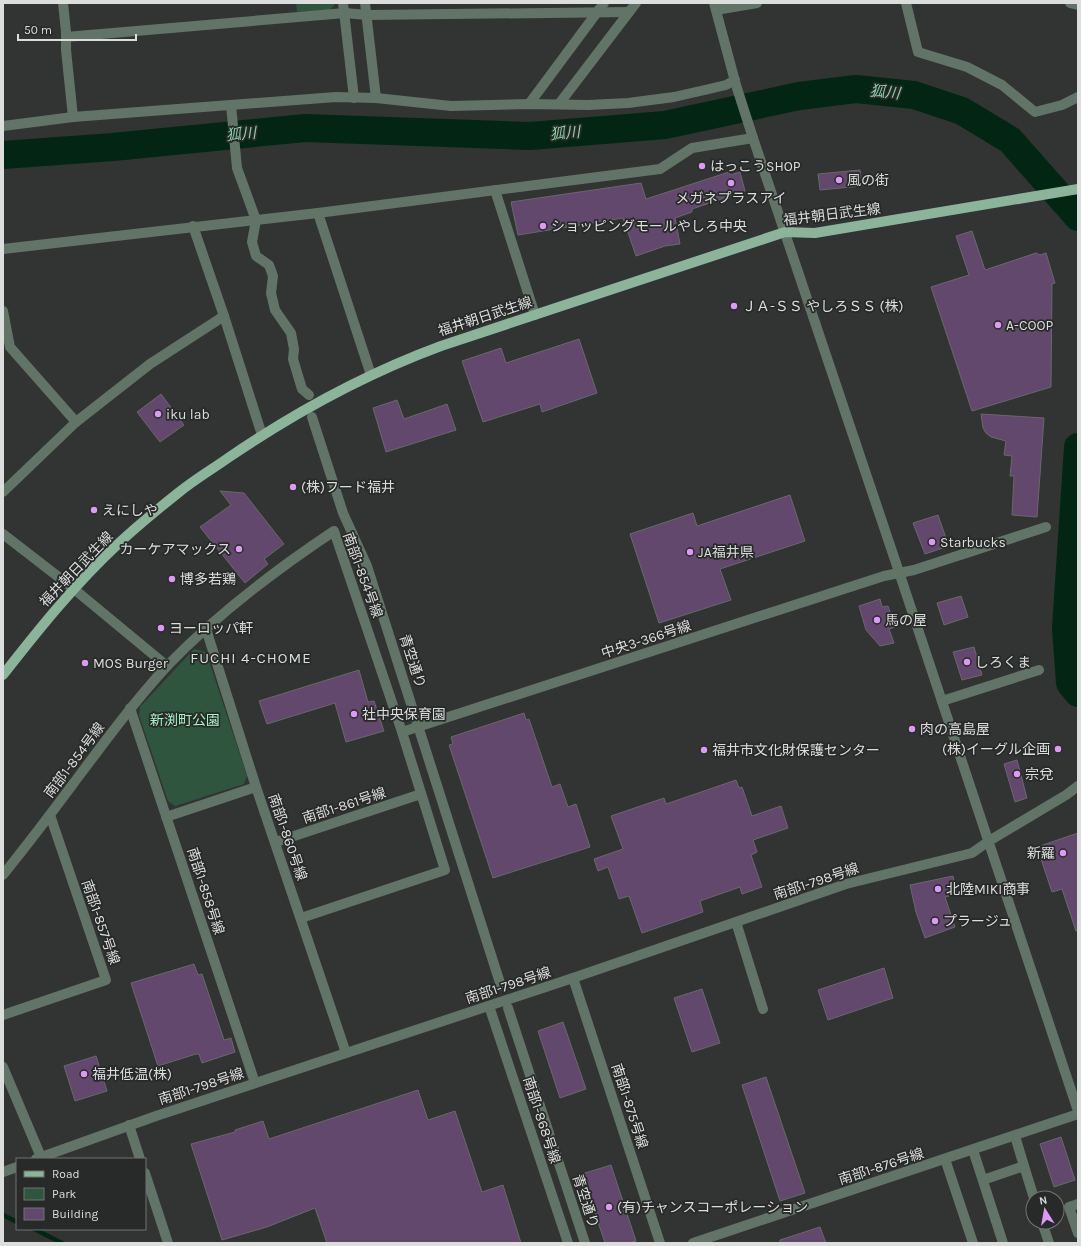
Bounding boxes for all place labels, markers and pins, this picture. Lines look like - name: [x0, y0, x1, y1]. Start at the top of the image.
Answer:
- place label: はっこうSHOP: [710, 158, 801, 175]
- marker: はっこうSHOP: [697, 161, 707, 171]
- place label: 風の街: [847, 172, 889, 189]
- marker: 風の街: [834, 175, 844, 185]
- marker: メガネプラスアイ: [726, 178, 736, 188]
- place label: メガネプラスアイ: [675, 190, 787, 207]
- place label: ショッピングモールやしろ中央: [551, 218, 747, 235]
- marker: ショッピングモールやしろ中央: [538, 221, 548, 231]
- place label: ＪＡ-ＳＳ やしろＳＳ (株): [742, 298, 903, 315]
- marker: ＪＡ-ＳＳ やしろＳＳ (株): [729, 301, 739, 311]
- place label: A-COOP: [1006, 317, 1054, 334]
- marker: A-COOP: [993, 320, 1003, 330]
- place label: iku lab: [166, 406, 210, 423]
- marker: iku lab: [153, 409, 163, 419]
- place label: (株)フード福井: [301, 479, 395, 496]
- marker: (株)フード福井: [288, 482, 298, 492]
- place label: えにしや: [102, 502, 158, 519]
- marker: えにしや: [89, 505, 99, 515]
- place label: Starbucks: [940, 534, 1006, 551]
- marker: Starbucks: [927, 537, 937, 547]
- place label: カーケアマックス: [119, 541, 231, 558]
- marker: カーケアマックス: [234, 544, 244, 554]
- place label: JA福井県: [698, 544, 754, 561]
- marker: JA福井県: [685, 547, 695, 557]
- place label: 博多若鶏: [180, 571, 236, 588]
- marker: 博多若鶏: [167, 574, 177, 584]
- place label: 馬の屋: [885, 612, 927, 629]
- marker: 馬の屋: [872, 615, 882, 625]
- place label: ヨーロッパ軒: [169, 620, 253, 637]
- marker: ヨーロッパ軒: [156, 623, 166, 633]
- place label: しろくま: [975, 654, 1031, 671]
- place label: MOS Burger: [93, 655, 169, 672]
- marker: しろくま: [962, 657, 972, 667]
- marker: MOS Burger: [80, 658, 90, 668]
- place label: 社中央保育園: [362, 706, 446, 723]
- marker: 社中央保育園: [349, 709, 359, 719]
- place label: 肉の高島屋: [920, 721, 990, 738]
- marker: 肉の高島屋: [907, 724, 917, 734]
- place label: (株)イーグル企画: [942, 741, 1050, 758]
- place label: 福井市文化財保護センター: [712, 742, 880, 759]
- marker: (株)イーグル企画: [1053, 744, 1063, 754]
- marker: 福井市文化財保護センター: [699, 745, 709, 755]
- place label: 宗兌: [1025, 766, 1053, 783]
- marker: 宗兌: [1012, 769, 1022, 779]
- place label: 新羅: [1027, 845, 1055, 862]
- marker: 新羅: [1058, 848, 1068, 858]
- place label: 北陸MIKI商事: [946, 881, 1030, 898]
- marker: 北陸MIKI商事: [933, 884, 943, 894]
- place label: プラージュ: [943, 913, 1012, 930]
- marker: プラージュ: [930, 916, 940, 926]
- place label: 福井低温(株): [92, 1066, 172, 1083]
- marker: 福井低温(株): [79, 1069, 89, 1079]
- place label: (有)チャンスコーポレーション: [617, 1199, 808, 1216]
- marker: (有)チャンスコーポレーション: [604, 1202, 614, 1212]

